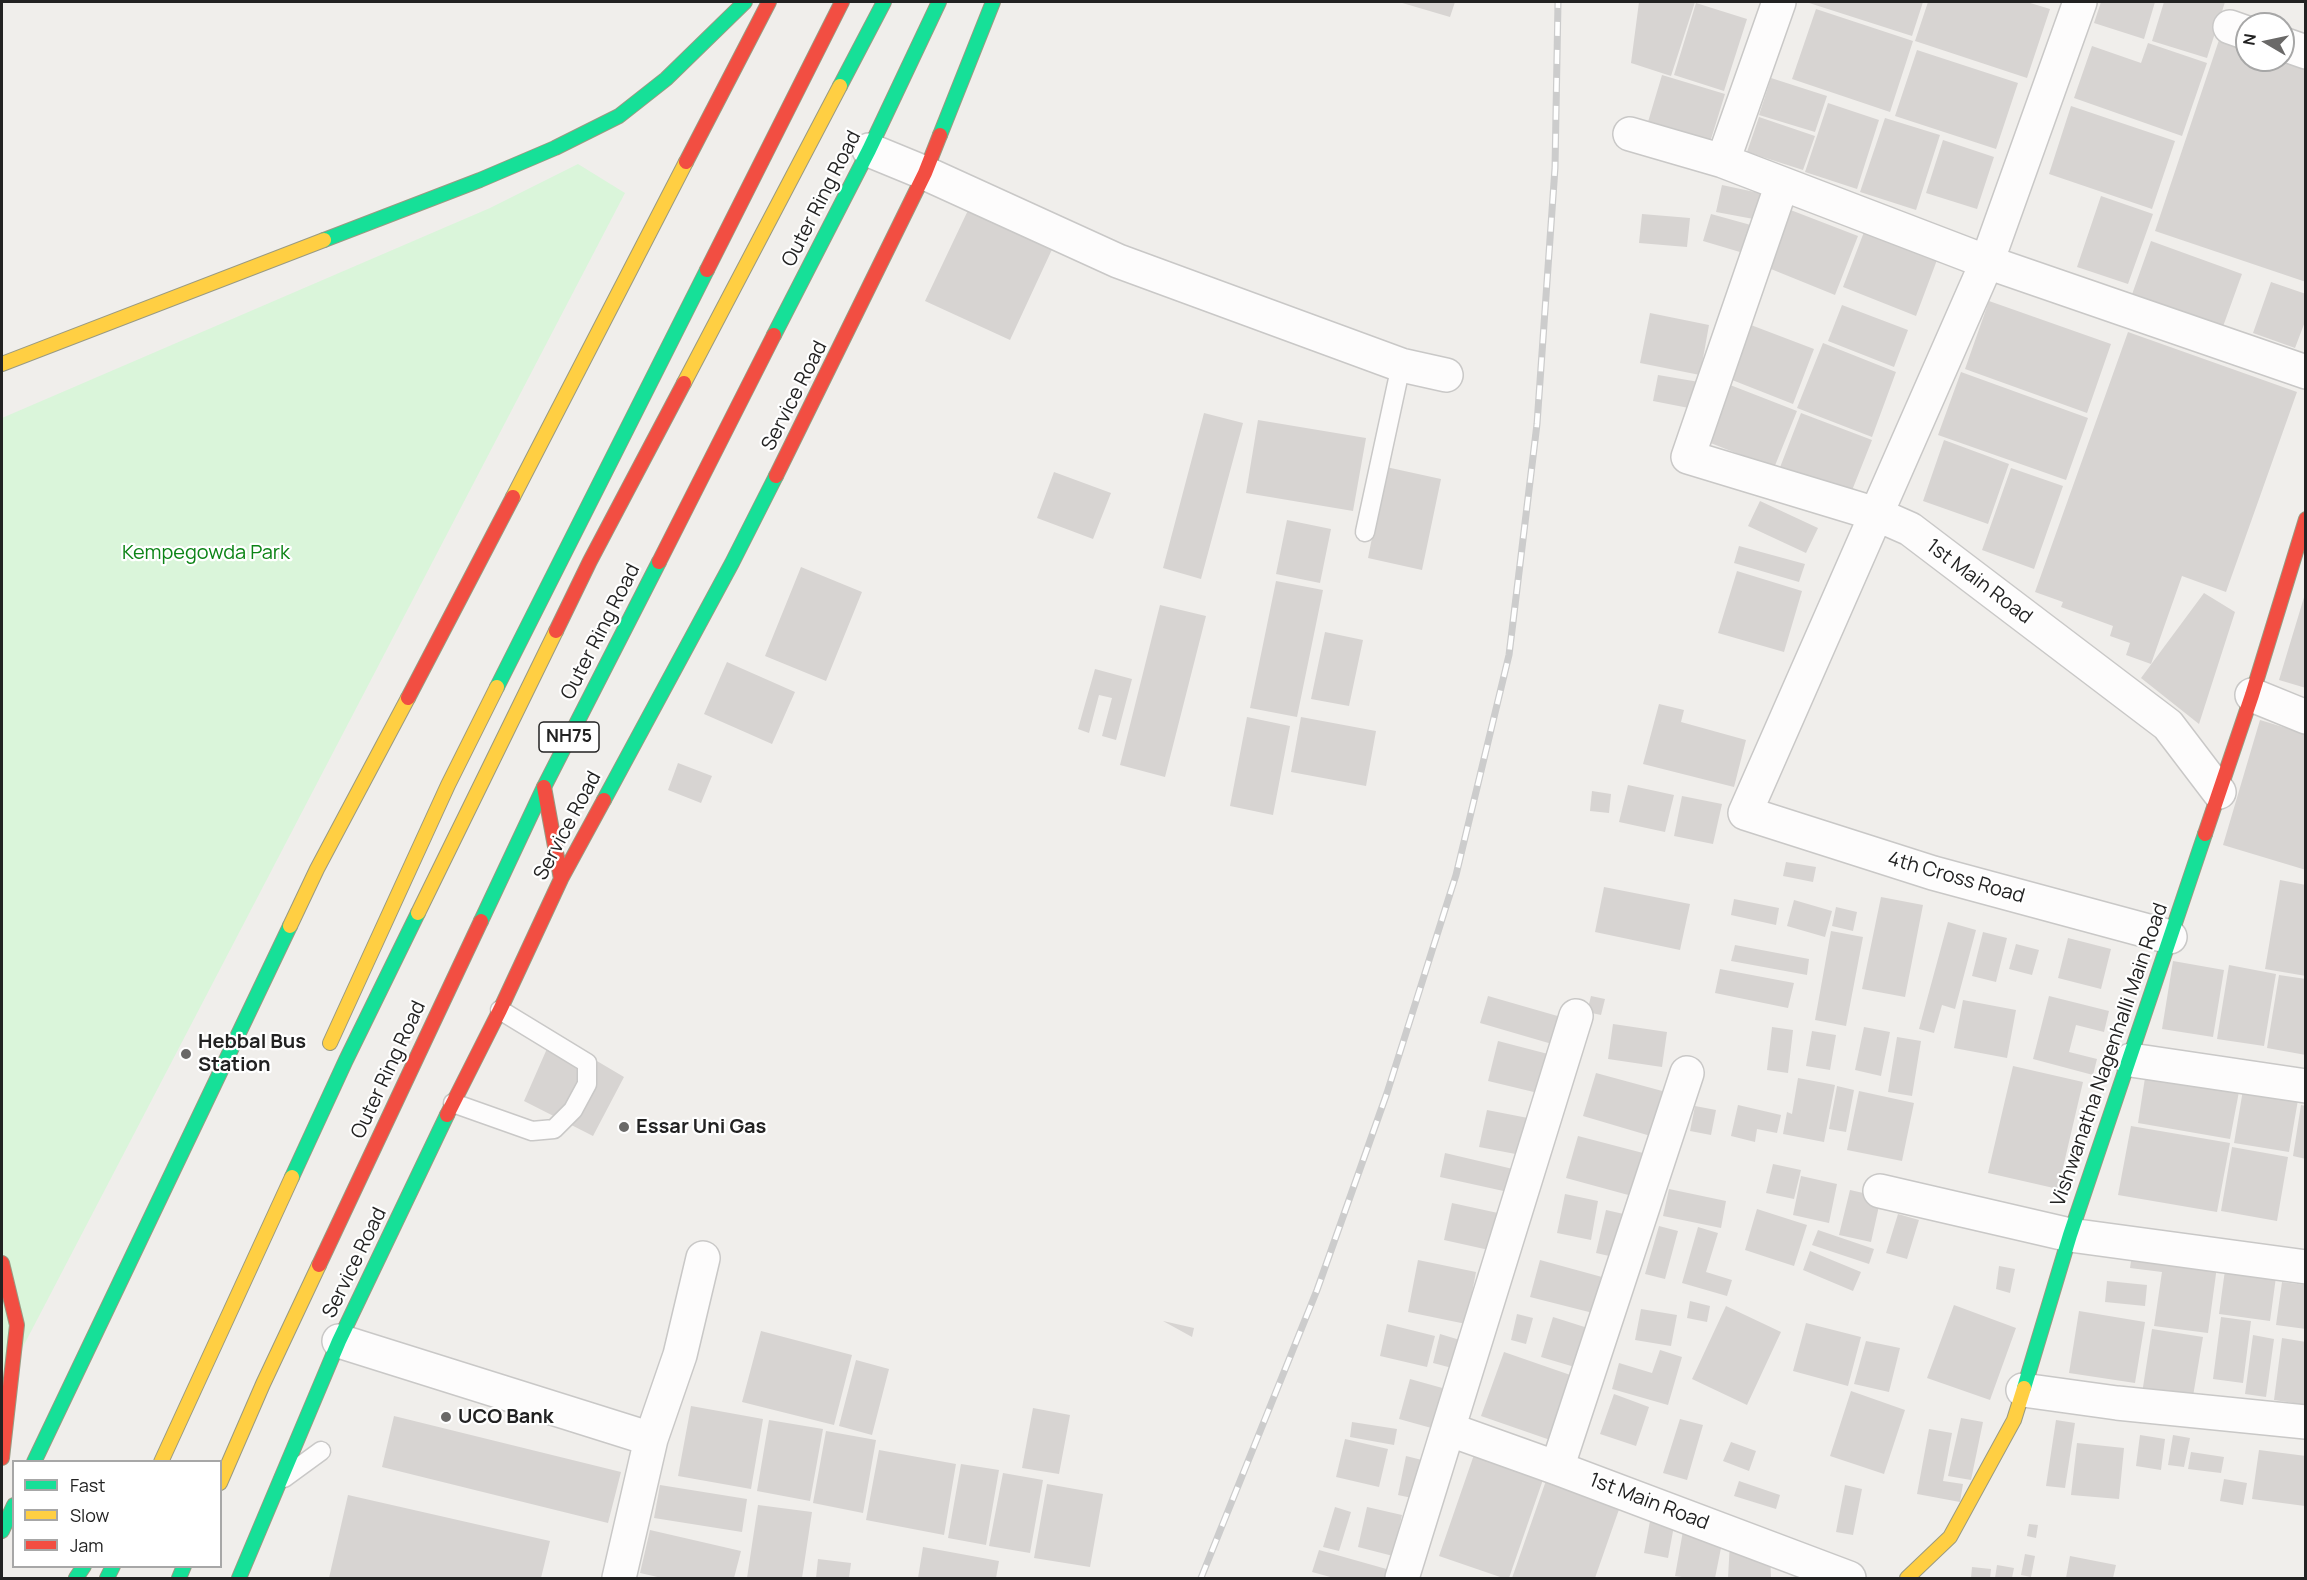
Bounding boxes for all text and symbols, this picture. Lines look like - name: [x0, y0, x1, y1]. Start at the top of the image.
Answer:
- north arrow: [2235, 12, 2295, 72]
- text: N: [2237, 32, 2261, 47]
- street label: Outer Ring Road: [777, 127, 867, 271]
- street label: Service Road: [757, 337, 833, 455]
- street label: 1st Main Road: [1921, 534, 2037, 630]
- park label: Kempegowda Park: [122, 541, 290, 565]
- street label: Outer Ring Road: [556, 560, 646, 704]
- road number: NH75: [539, 722, 599, 752]
- street label: Service Road: [529, 767, 607, 885]
- street label: 4th Cross Road: [1885, 847, 2027, 909]
- street label: Vishwanatha Nagenhalli Main Road: [2047, 900, 2173, 1210]
- street label: Outer Ring Road: [347, 997, 431, 1143]
- place label: Hebbal Bus Station: [198, 1030, 306, 1077]
- marker: Hebbal Bus Station: [179, 1047, 193, 1061]
- place label: Essar Uni Gas: [636, 1115, 766, 1139]
- marker: Essar Uni Gas: [617, 1120, 631, 1134]
- street label: Service Road: [318, 1204, 392, 1322]
- place label: UCO Bank: [458, 1405, 554, 1429]
- marker: UCO Bank: [439, 1410, 453, 1424]
- legend: [12, 1460, 222, 1568]
- street label: 1st Main Road: [1586, 1468, 1712, 1536]
- text: Fast: [70, 1473, 105, 1497]
- text: Slow: [70, 1503, 109, 1527]
- text: Jam: [70, 1533, 104, 1557]

